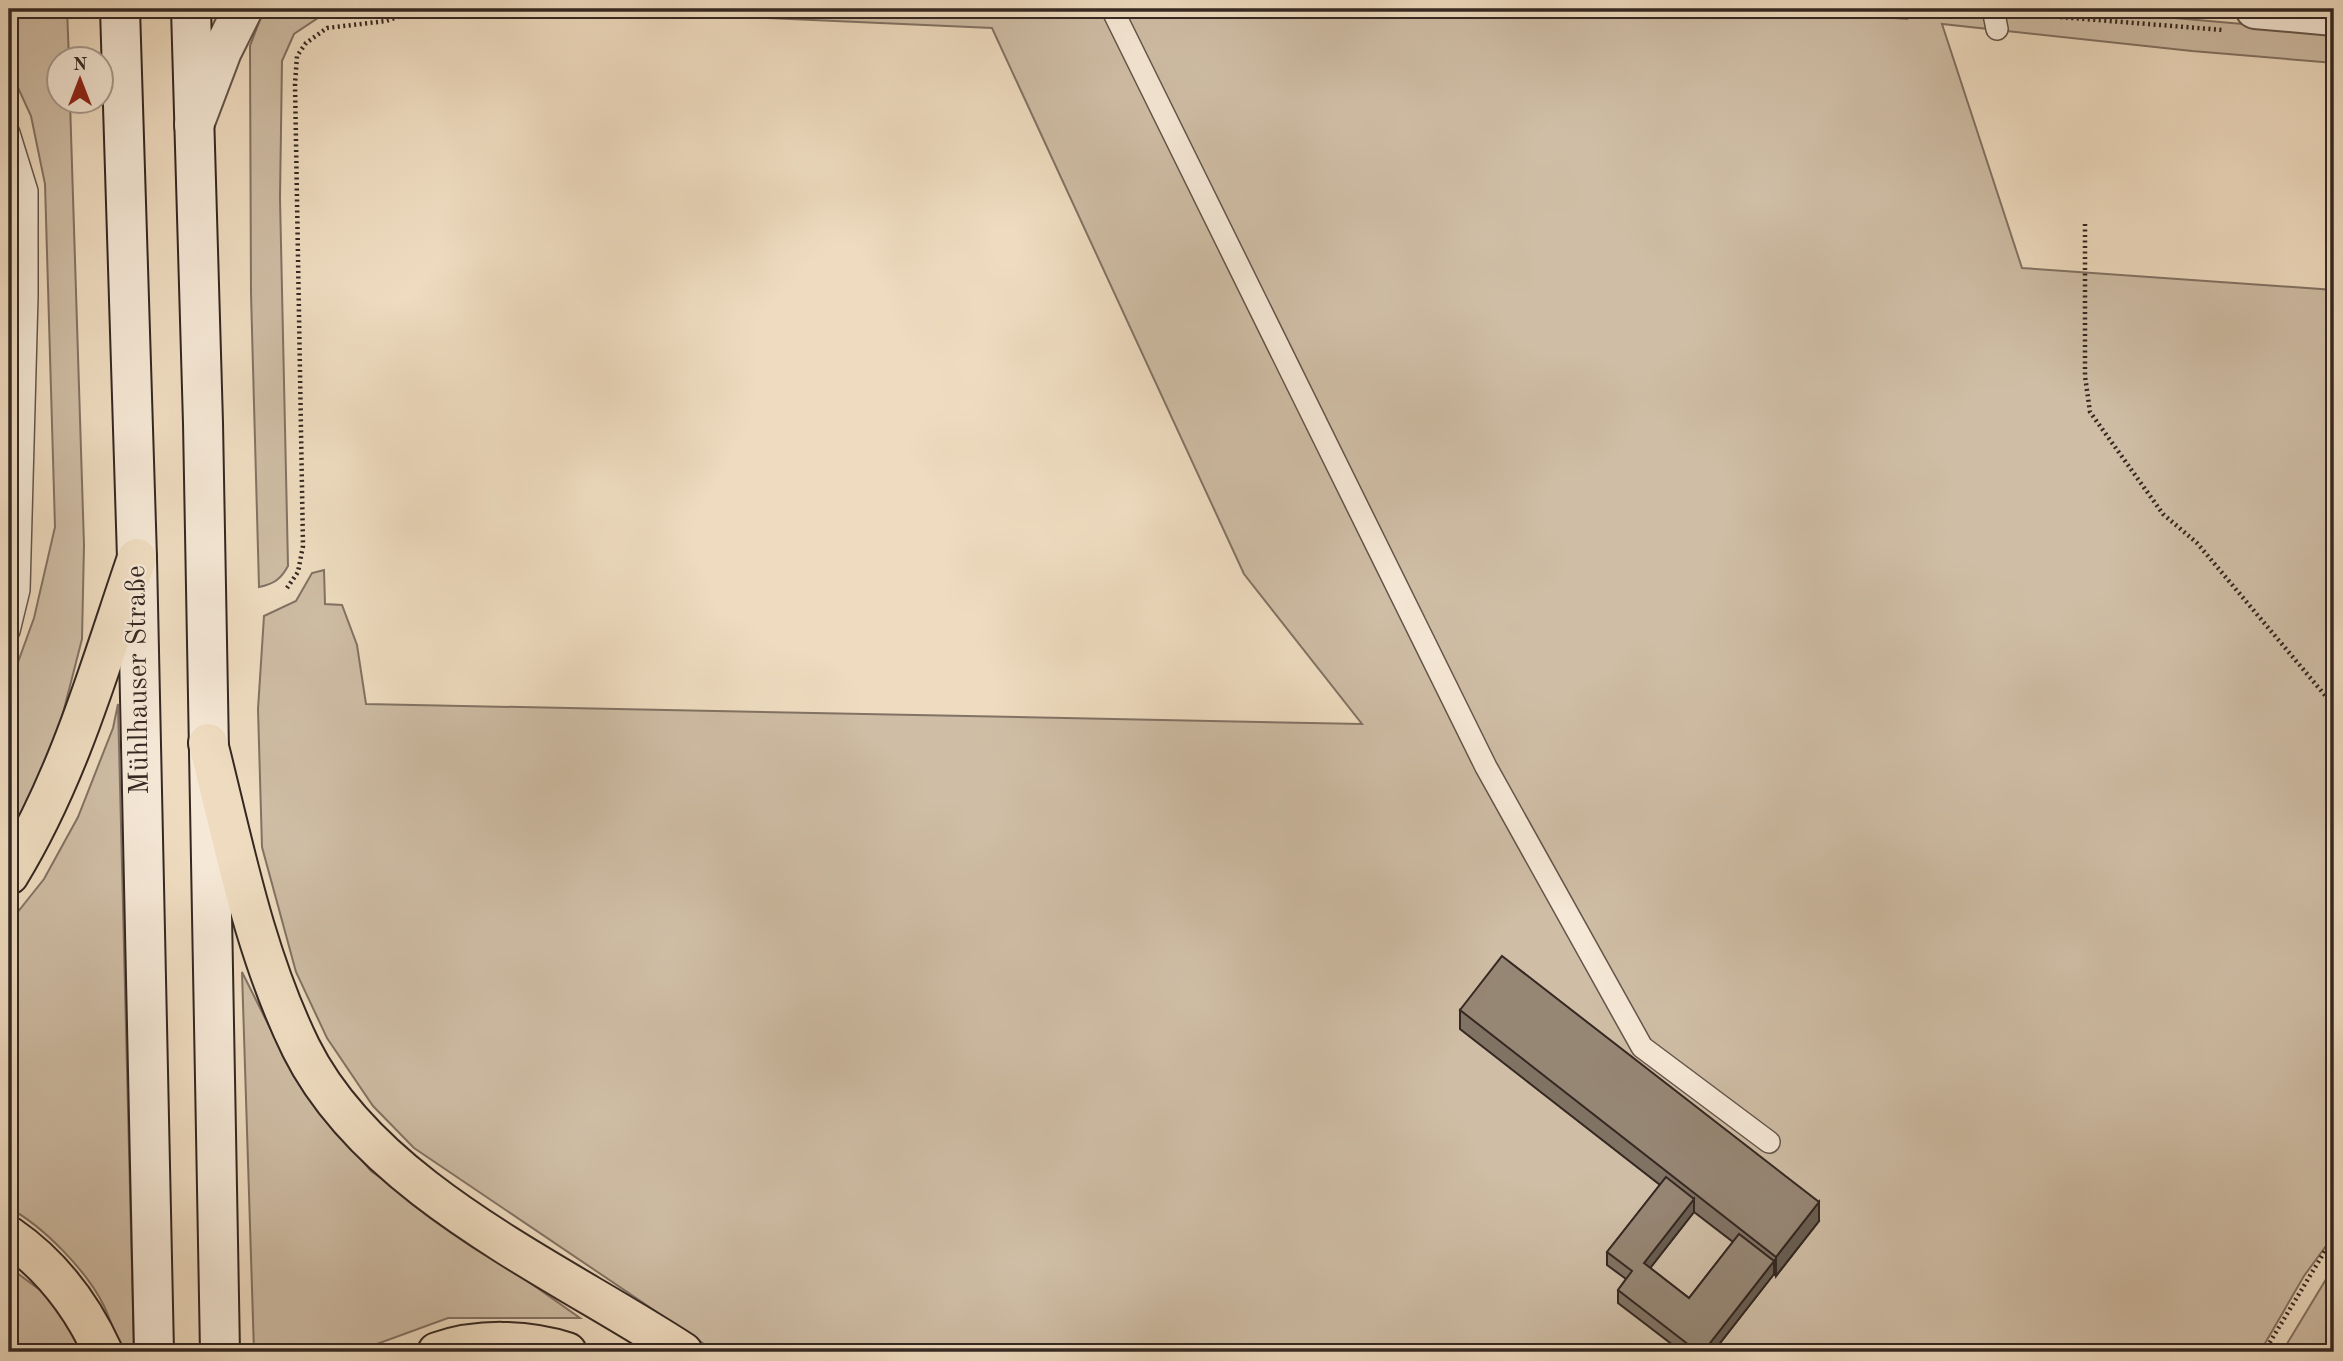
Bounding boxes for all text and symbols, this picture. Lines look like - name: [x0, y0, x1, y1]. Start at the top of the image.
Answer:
- north arrow: [46, 46, 116, 116]
- text: N: [73, 56, 88, 75]
- street label: Mühlhauser Straße: [123, 565, 155, 795]

